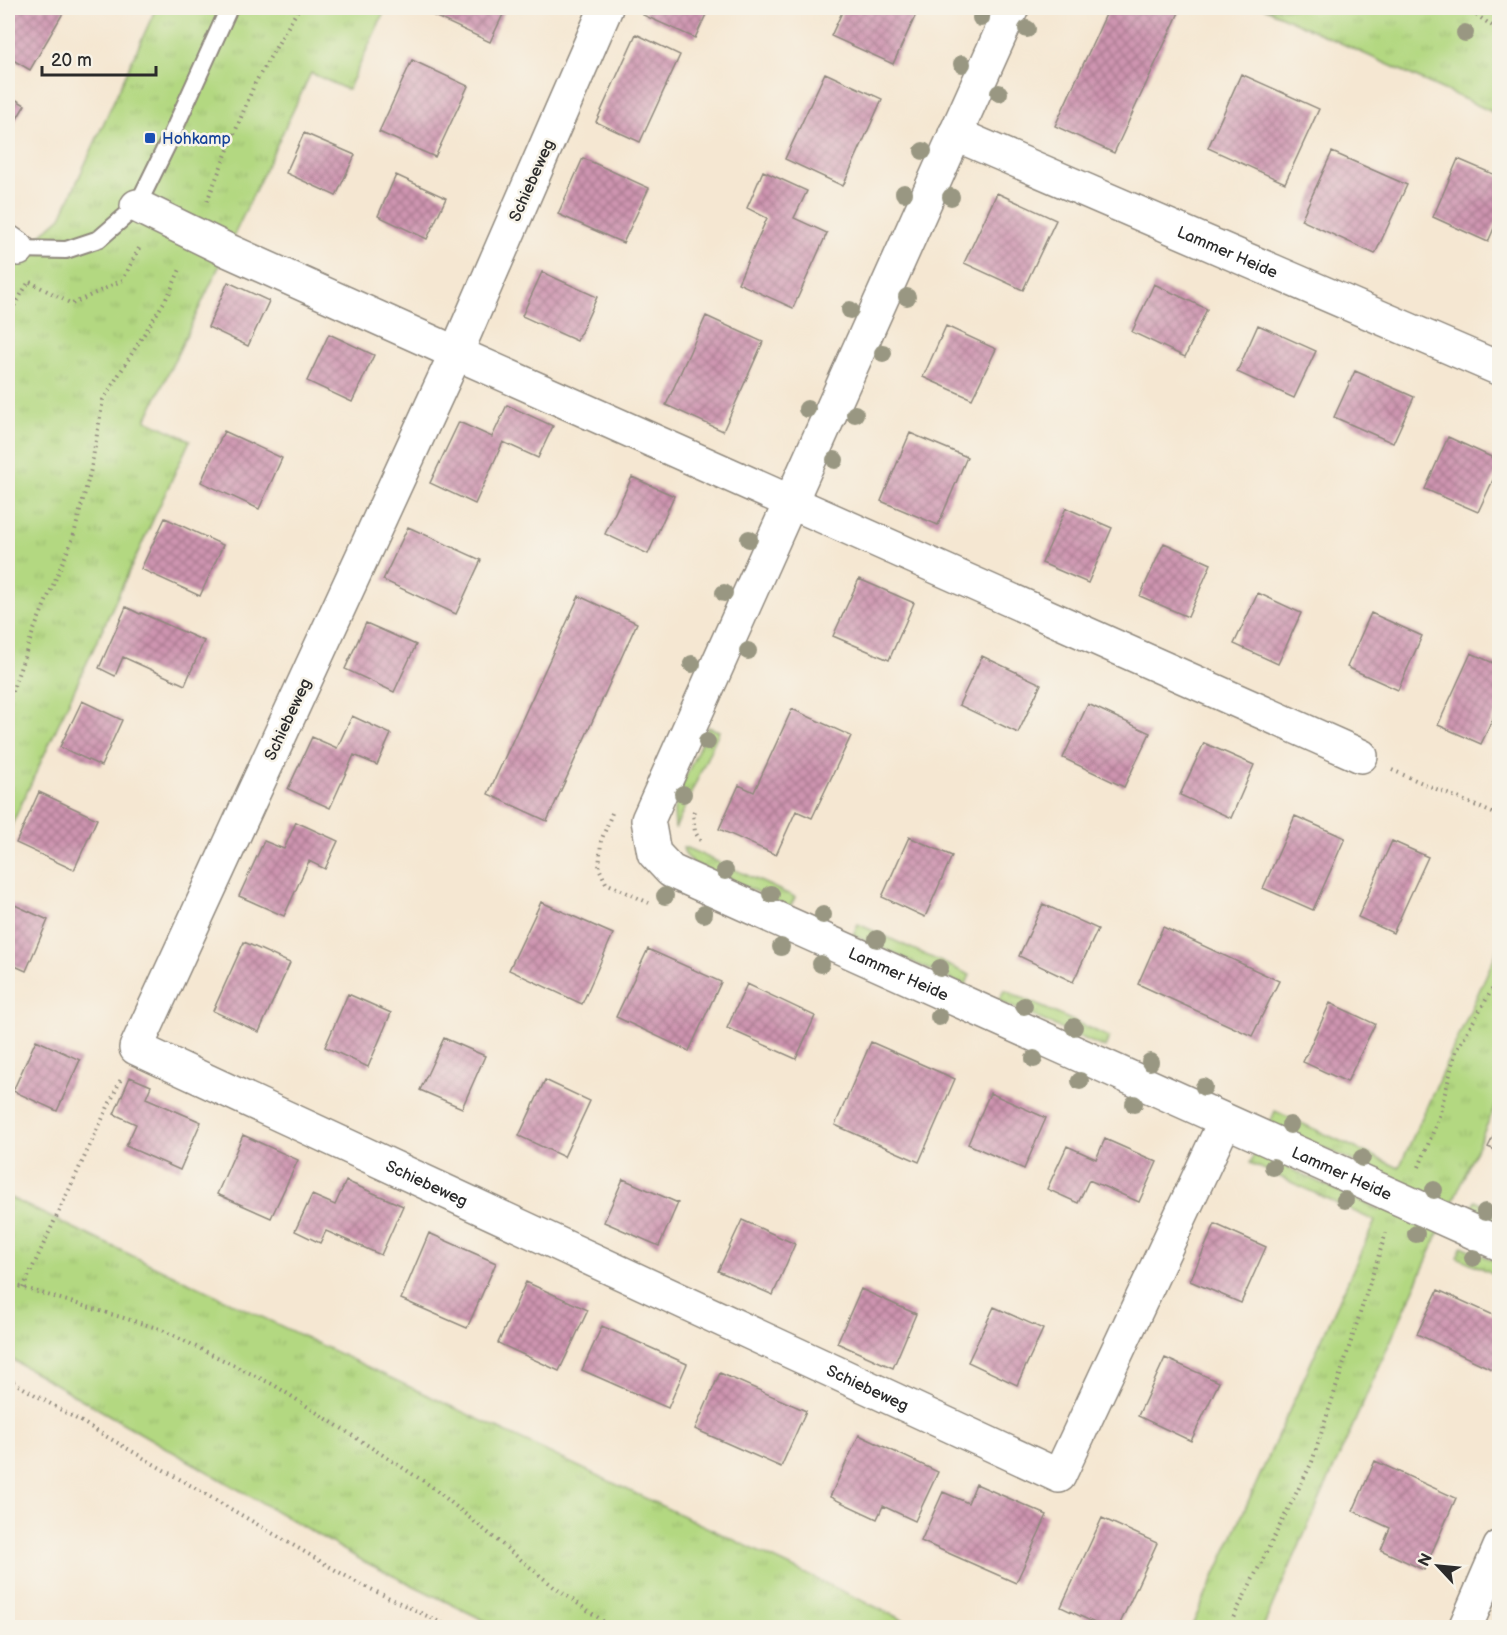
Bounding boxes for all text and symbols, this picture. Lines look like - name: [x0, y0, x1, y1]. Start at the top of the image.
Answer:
- scale bar: [42, 39, 156, 77]
- text: 20 m: [51, 50, 92, 71]
- place label: Hohkamp: [162, 130, 231, 149]
- marker: Hohkamp: [143, 131, 157, 145]
- street label: Schiebeweg: [506, 136, 559, 225]
- street label: Lammer Heide: [1174, 223, 1281, 283]
- street label: Schiebeweg: [261, 676, 316, 764]
- street label: Lammer Heide: [845, 944, 952, 1006]
- street label: Lammer Heide: [1289, 1144, 1395, 1205]
- street label: Schiebeweg: [382, 1157, 470, 1211]
- street label: Schiebeweg: [823, 1362, 911, 1416]
- north arrow: [1408, 1536, 1468, 1596]
- text: N: [1415, 1551, 1437, 1570]

